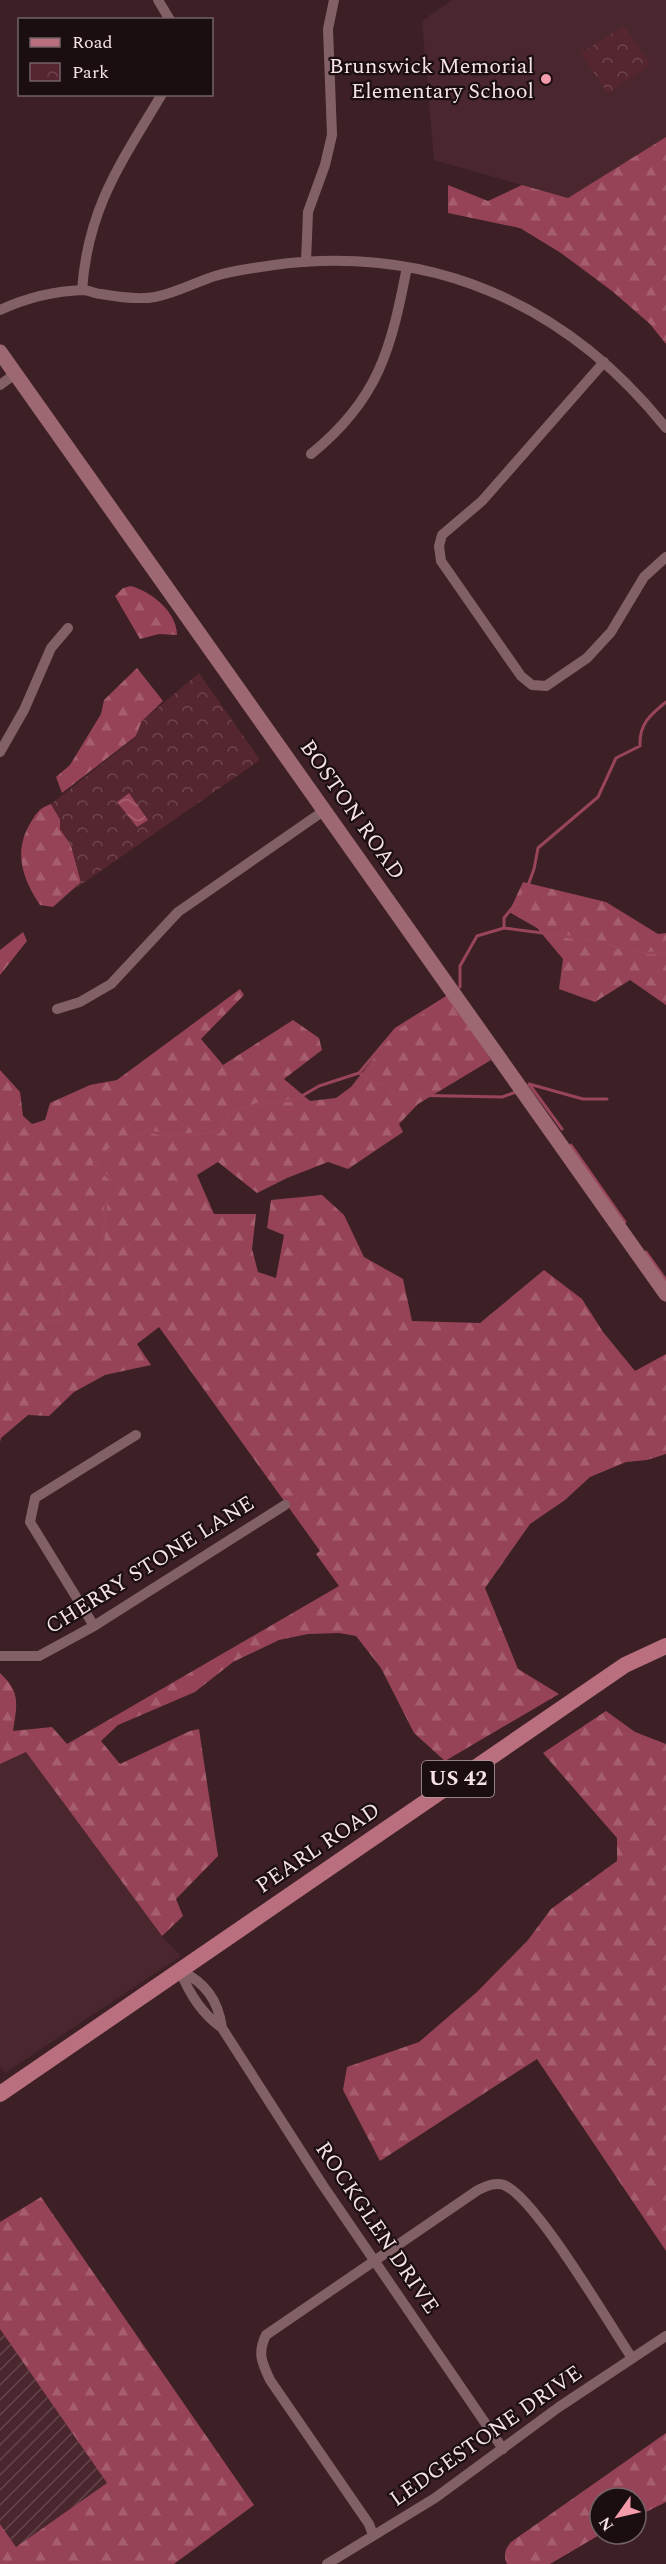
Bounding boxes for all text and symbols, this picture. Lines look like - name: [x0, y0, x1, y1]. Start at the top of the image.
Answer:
- legend: [18, 18, 213, 96]
- text: Road: [72, 29, 113, 56]
- place label: Brunswick Memorial Elementary School: [329, 50, 534, 108]
- text: Park: [72, 59, 109, 86]
- marker: Brunswick Memorial Elementary School: [539, 72, 553, 86]
- street label: BOSTON ROAD: [291, 733, 413, 887]
- street label: CHERRY STONE LANE: [39, 1487, 261, 1643]
- road number: US 42: [422, 1761, 494, 1797]
- street label: PEARL ROAD: [249, 1794, 387, 1902]
- street label: ROCKGLEN DRIVE: [307, 2135, 447, 2321]
- street label: LEDGESTONE DRIVE: [383, 2357, 589, 2515]
- north arrow: [588, 2486, 648, 2546]
- text: N: [593, 2512, 620, 2536]

